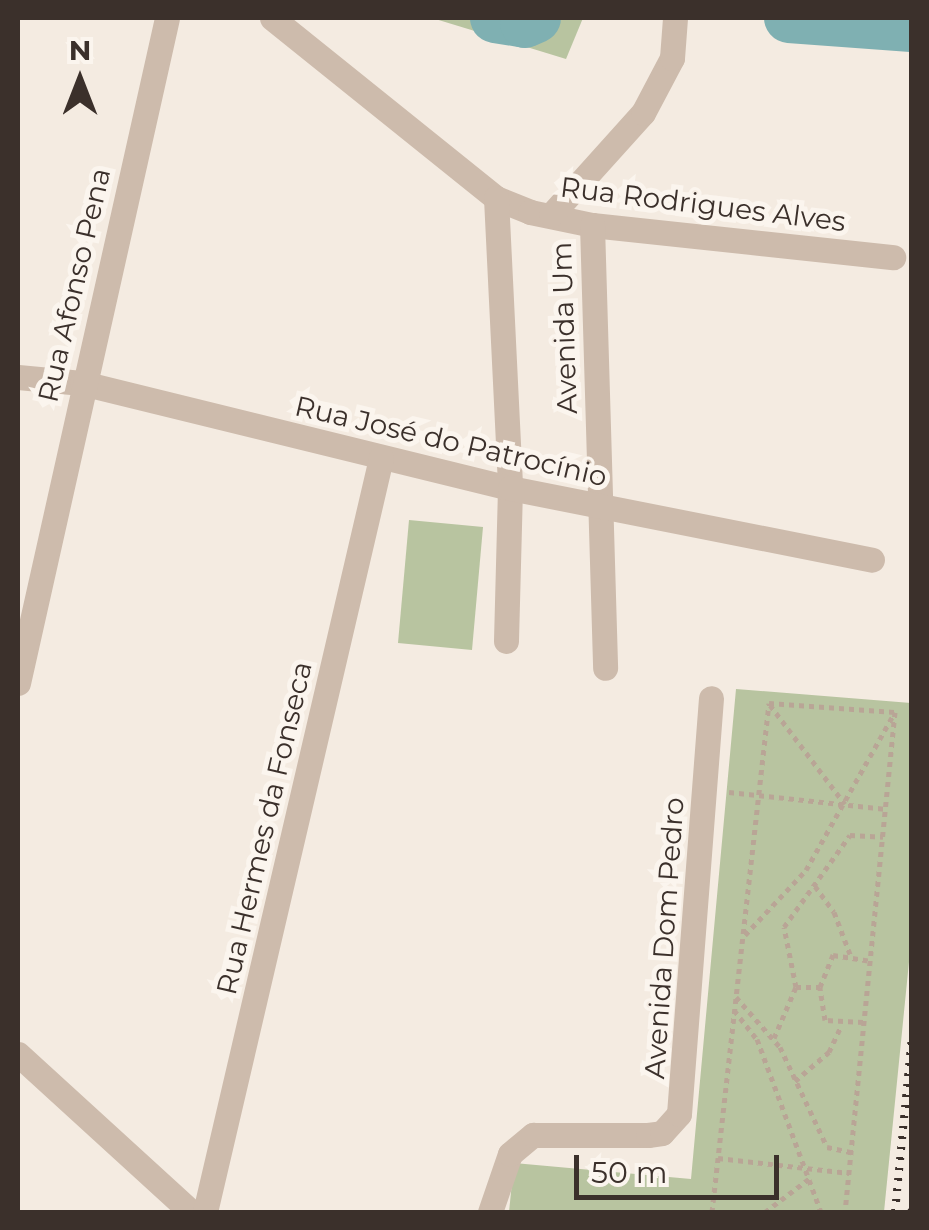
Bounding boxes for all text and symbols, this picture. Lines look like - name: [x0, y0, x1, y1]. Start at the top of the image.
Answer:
- north arrow: [30, 30, 130, 130]
- text: N: [69, 33, 91, 67]
- street label: Rua Afonso Pena: [31, 165, 117, 405]
- street label: Rua Rodrigues Alves: [558, 170, 848, 238]
- street label: Avenida Um: [544, 241, 584, 415]
- street label: Rua José do Patrocínio: [292, 389, 610, 493]
- street label: Rua Hermes da Fonseca: [209, 658, 319, 998]
- street label: Avenida Dom Pedro: [637, 796, 691, 1080]
- scale bar: [579, 1135, 784, 1197]
- text: 50 m: [591, 1154, 668, 1191]

